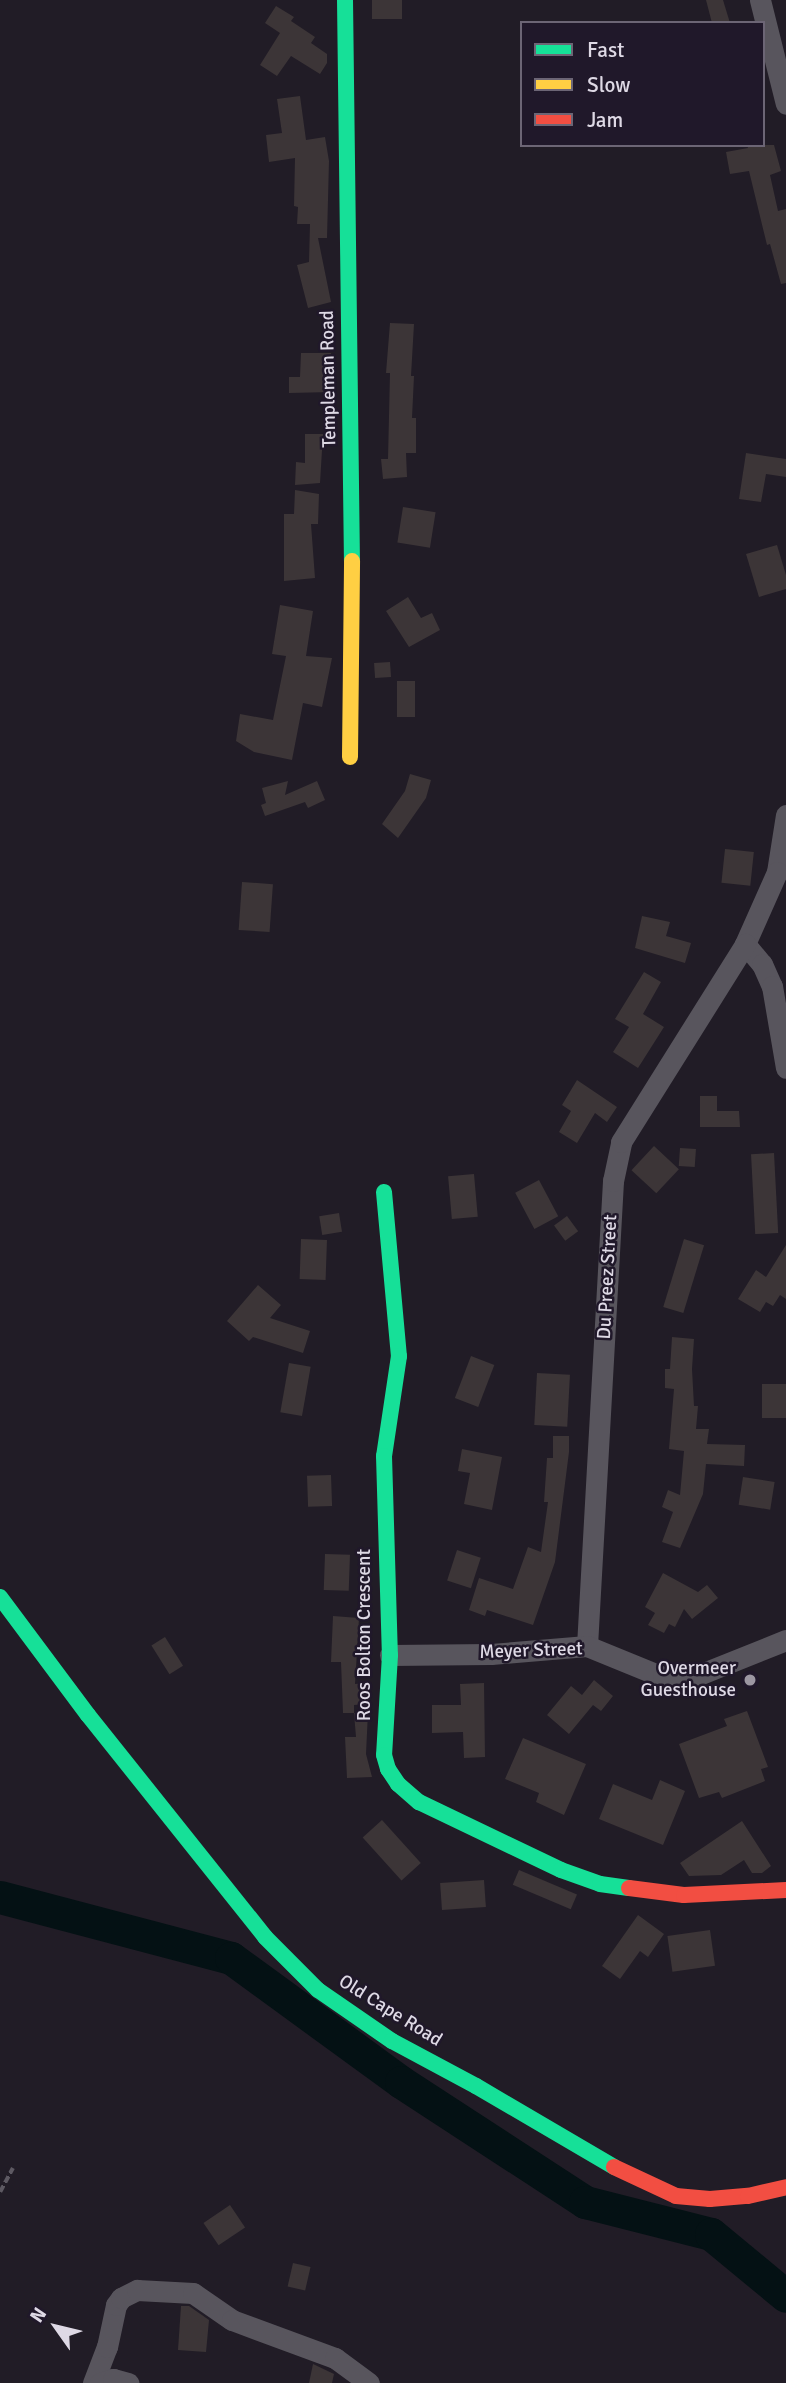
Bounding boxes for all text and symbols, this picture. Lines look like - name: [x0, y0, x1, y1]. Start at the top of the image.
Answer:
- legend: [520, 21, 765, 147]
- text: Fast: [587, 37, 624, 63]
- text: Slow: [587, 72, 631, 98]
- text: Jam: [587, 107, 623, 133]
- street label: Templeman Road: [316, 310, 342, 448]
- street label: Du Preez Street: [593, 1214, 623, 1340]
- street label: Roos Bolton Crescent: [354, 1549, 376, 1721]
- street label: Meyer Street: [479, 1638, 583, 1664]
- place label: Overmeer Guesthouse: [641, 1658, 736, 1702]
- marker: Overmeer Guesthouse: [742, 1672, 758, 1688]
- street label: Old Cape Road: [334, 1970, 446, 2052]
- north arrow: [21, 2292, 91, 2362]
- text: N: [25, 2303, 52, 2327]

